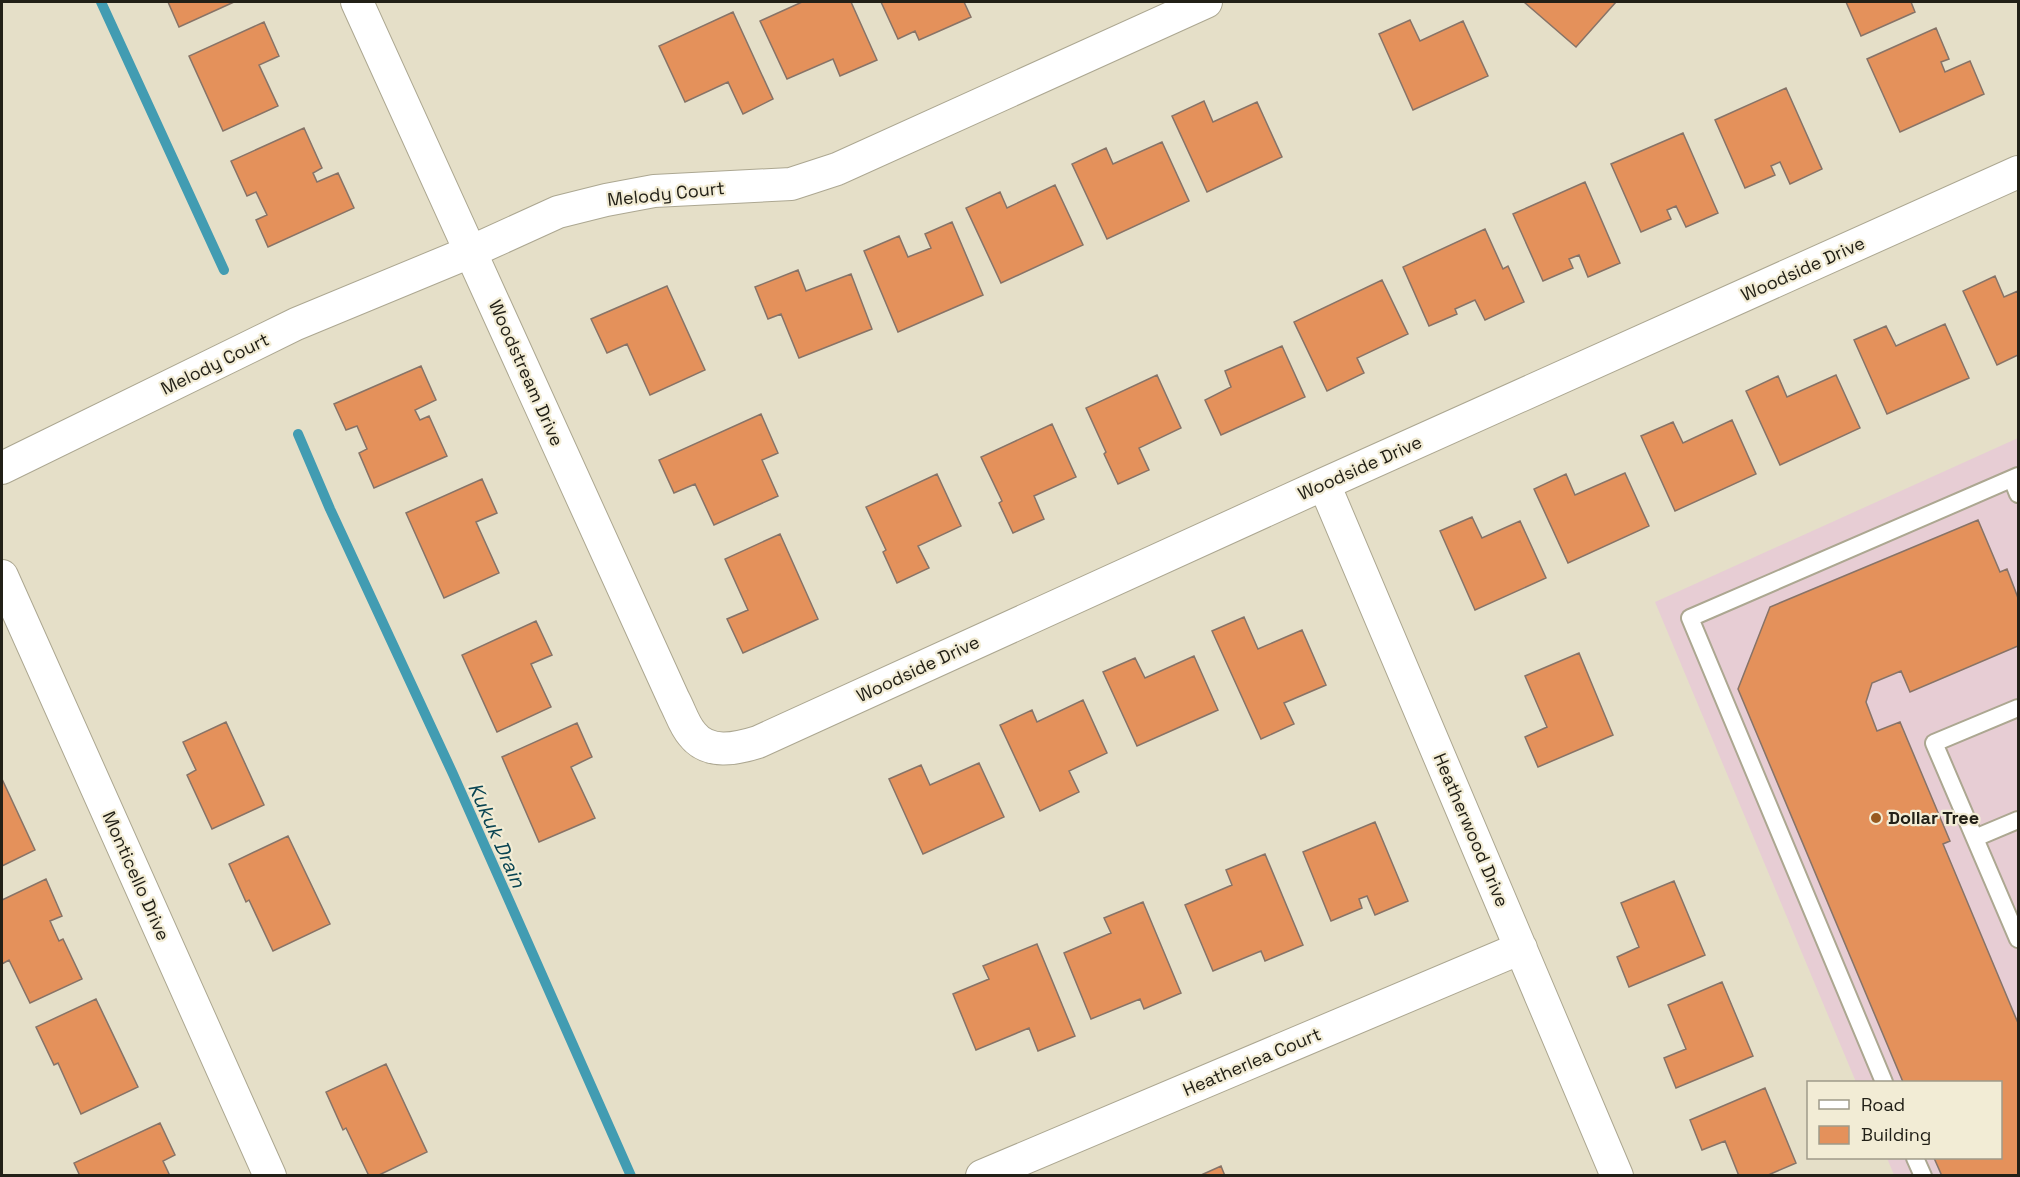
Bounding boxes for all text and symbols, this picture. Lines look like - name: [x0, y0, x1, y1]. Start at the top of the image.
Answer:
- street label: Melody Court: [606, 176, 726, 211]
- street label: Woodside Drive: [1737, 231, 1868, 306]
- street label: Woodstream Drive: [484, 296, 569, 449]
- street label: Melody Court: [157, 327, 273, 400]
- street label: Woodside Drive: [1294, 430, 1425, 505]
- street label: Woodside Drive: [853, 630, 983, 707]
- street label: Heatherwood Drive: [1429, 749, 1514, 910]
- water label: Kukuk Drain: [462, 778, 532, 892]
- place label: Dollar Tree: [1888, 806, 1979, 829]
- street label: Monticello Drive: [98, 807, 175, 944]
- marker: Dollar Tree: [1869, 811, 1883, 825]
- street label: Heatherlea Court: [1179, 1022, 1324, 1101]
- legend: [1807, 1081, 2002, 1159]
- text: Road: [1861, 1093, 1905, 1116]
- text: Building: [1861, 1123, 1931, 1146]

